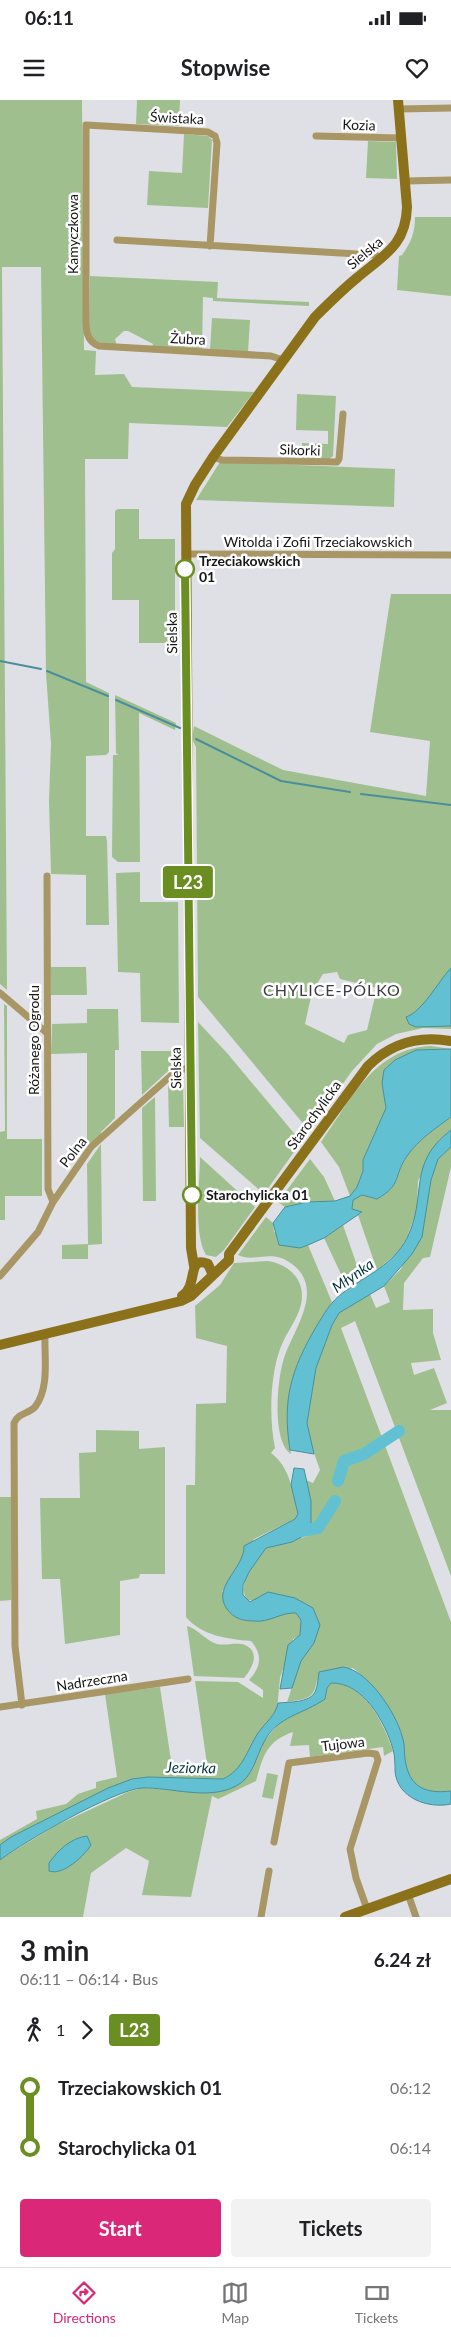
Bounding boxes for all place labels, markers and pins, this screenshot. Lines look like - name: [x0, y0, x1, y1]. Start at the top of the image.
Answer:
- place label: Trzeciakowskich 01: [199, 552, 301, 585]
- marker: Trzeciakowskich 01: [175, 559, 195, 579]
- marker: Starochylicka 01: [182, 1185, 202, 1205]
- place label: Starochylicka 01: [206, 1186, 309, 1203]

